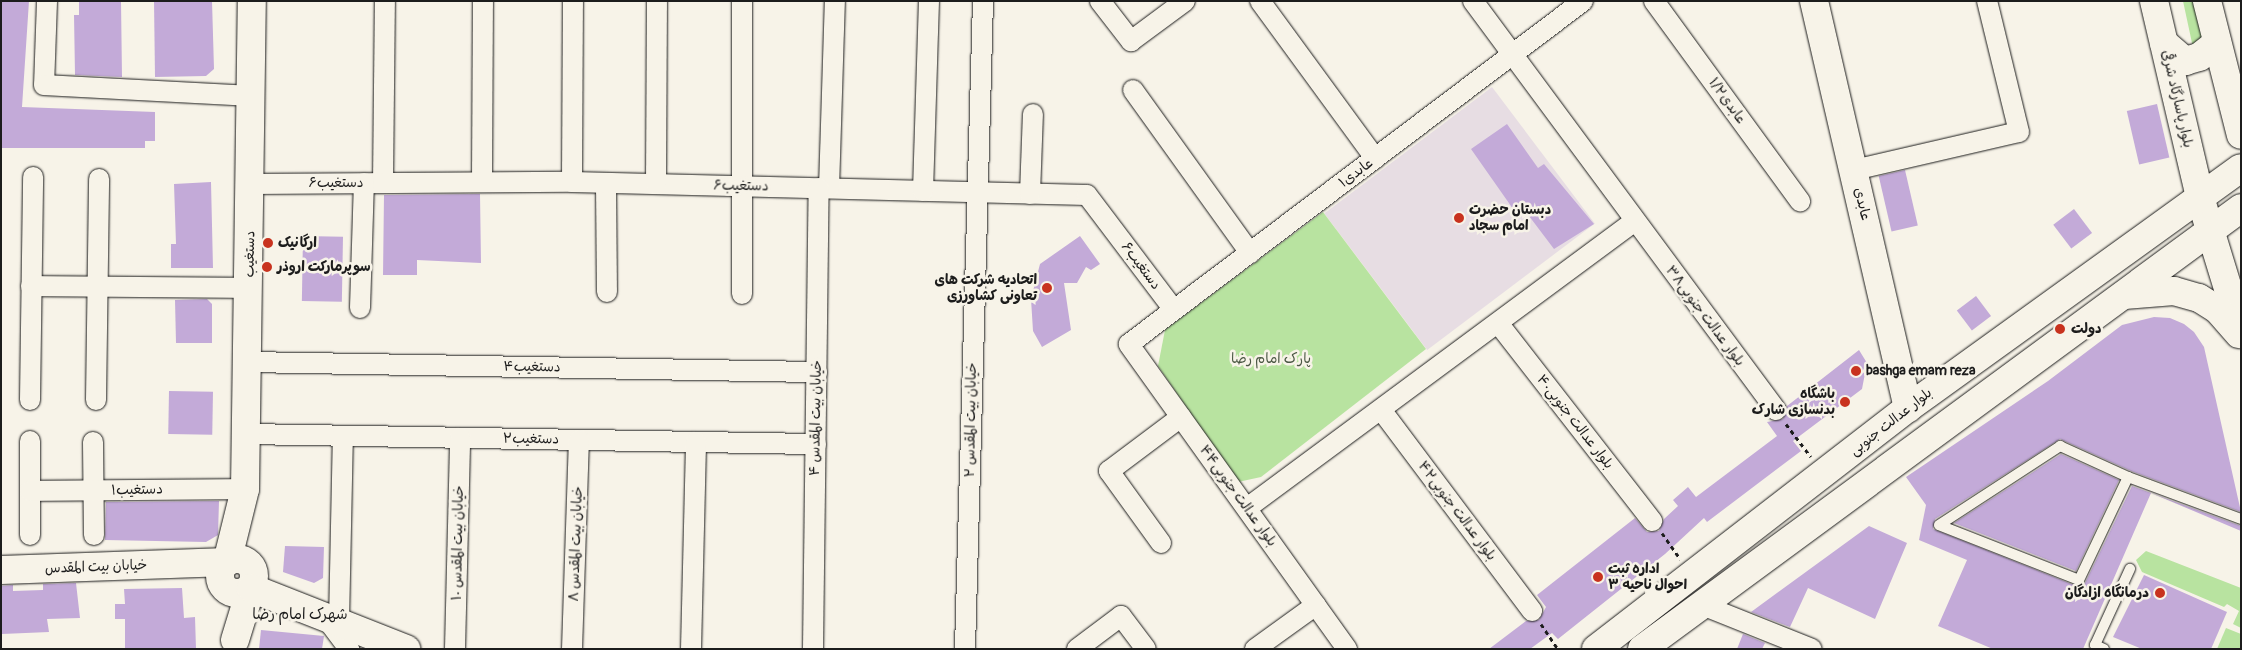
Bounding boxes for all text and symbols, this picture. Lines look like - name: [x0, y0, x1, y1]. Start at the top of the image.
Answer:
- street label: بلوار پاسارگاد شرقی: [2158, 48, 2196, 150]
- street label: عابدی۱/۲: [1705, 75, 1749, 127]
- street label: ۱عابدی: [1336, 155, 1376, 191]
- street label: دستغیب۶: [308, 175, 364, 191]
- street label: دستغیب۶: [713, 177, 769, 195]
- street label: عابدی: [1850, 186, 1874, 222]
- place label: دبستان حضرت امام سجاد: [1469, 202, 1551, 234]
- marker: دبستان حضرت امام سجاد: [1453, 212, 1465, 224]
- street label: دستغیب: [241, 231, 259, 277]
- place label: ارگانیک: [278, 235, 317, 251]
- marker: ارگانیک: [262, 237, 274, 249]
- street label: دستغیب۶: [1118, 239, 1164, 293]
- place label: سوپرمارکت اروذر: [277, 259, 371, 275]
- marker: سوپرمارکت اروذر: [261, 261, 273, 273]
- street label: بلوار عدالت جنوبی۳۸: [1662, 263, 1748, 369]
- place label: اتحادیه شرکت های تعاونی کشاورزی: [935, 272, 1037, 304]
- marker: اتحادیه شرکت های تعاونی کشاورزی: [1041, 282, 1053, 294]
- place label: دولت: [2071, 321, 2102, 337]
- marker: دولت: [2053, 322, 2067, 336]
- park label: پارک امام رضا: [1231, 351, 1311, 367]
- street label: دستغیب۴: [503, 358, 561, 376]
- street label: خیابان بیت المقدس ۴: [807, 360, 825, 476]
- street label: خیابان بیت المقدس ۲: [962, 362, 980, 478]
- place label: bashga emam reza: [1866, 363, 1975, 379]
- marker: bashga emam reza: [1850, 365, 1862, 377]
- street label: بلوار عدالت جنوبی۴۰: [1533, 371, 1617, 473]
- street label: بلوار عدالت جنوبی: [1846, 385, 1936, 459]
- place label: باشگاه بدنسازی شارک: [1752, 386, 1835, 418]
- marker: باشگاه بدنسازی شارک: [1839, 396, 1851, 408]
- street label: ۲دستغیب: [503, 430, 559, 448]
- street label: بلوار عدالت جنوبی۴۴: [1196, 442, 1280, 550]
- street label: بلوار عدالت جنوبی۴۲: [1414, 458, 1500, 564]
- street label: دستغیب۱: [111, 481, 163, 499]
- street label: خیابان بیت المقدس ۱۰: [449, 485, 467, 601]
- street label: خیابان بیت المقدس ۸: [566, 486, 586, 602]
- street label: خیابان بیت المقدس: [45, 557, 147, 577]
- place label: اداره ثبت احوال ناحیه ۳: [1608, 561, 1687, 594]
- marker: اداره ثبت احوال ناحیه ۳: [1592, 571, 1604, 583]
- place label: درمانگاه ازادگان: [2065, 585, 2149, 601]
- marker: درمانگاه ازادگان: [2153, 586, 2167, 600]
- district label: شهرک امام رضا: [252, 606, 348, 624]

